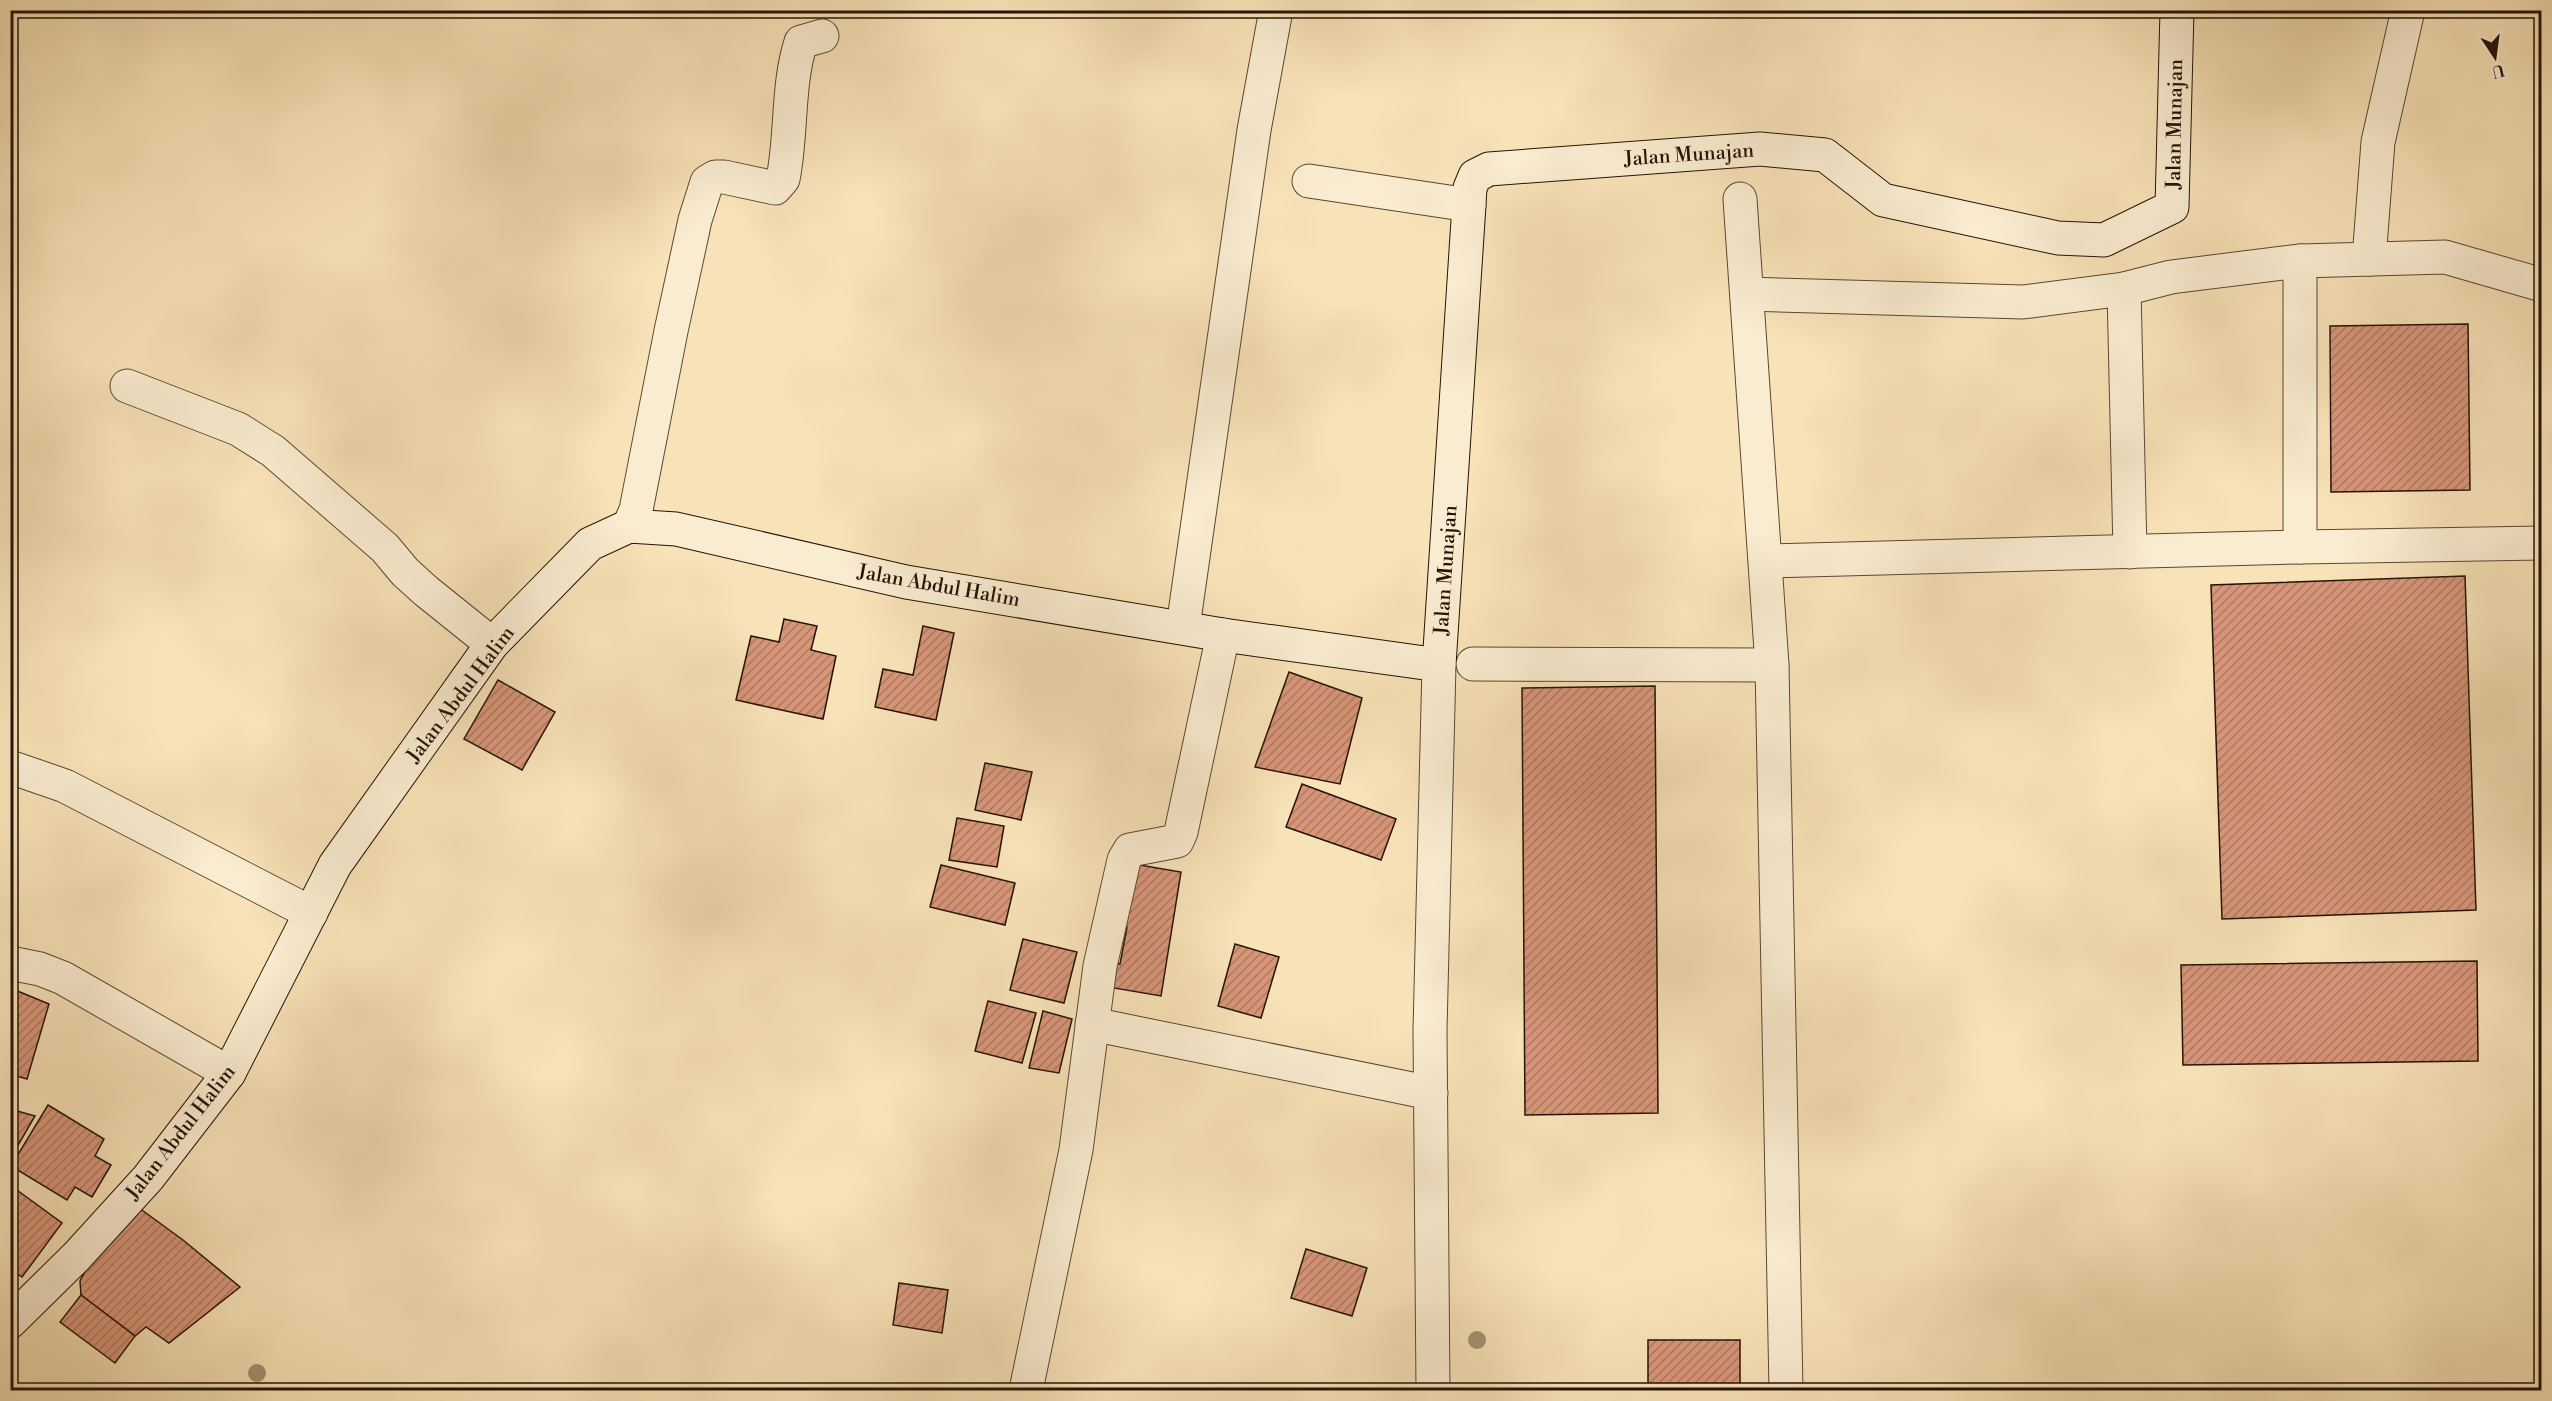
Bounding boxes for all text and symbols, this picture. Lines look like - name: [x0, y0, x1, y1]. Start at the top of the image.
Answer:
- north arrow: [2465, 27, 2525, 87]
- street label: Jalan Munajan: [2162, 59, 2189, 190]
- text: U: [2489, 60, 2506, 82]
- street label: Jalan Munajan: [1622, 138, 1755, 173]
- street label: Jalan Munajan: [1429, 504, 1464, 637]
- street label: Jalan Abdul Halim: [855, 560, 1022, 613]
- street label: Jalan Abdul Halim: [401, 621, 521, 769]
- street label: Jalan Abdul Halim: [120, 1060, 242, 1206]

